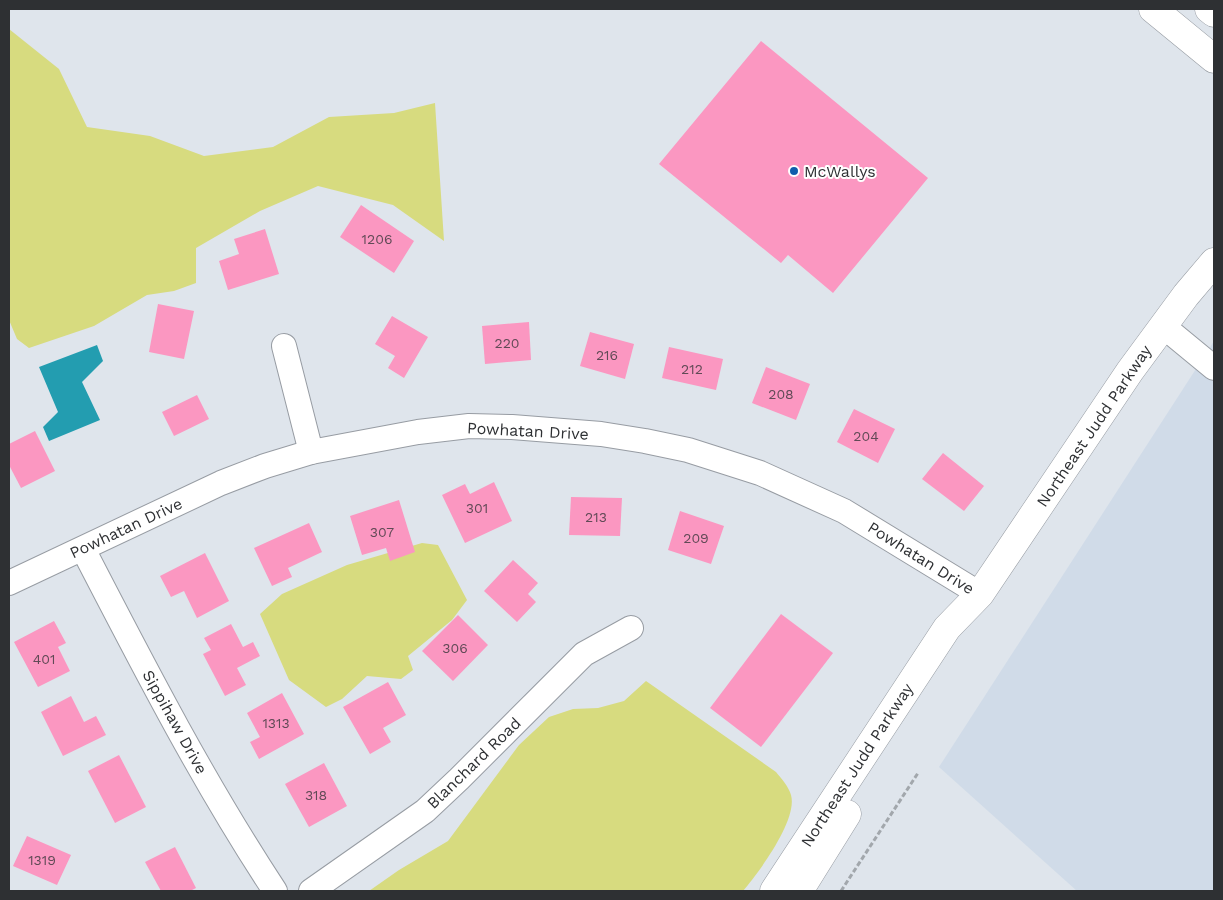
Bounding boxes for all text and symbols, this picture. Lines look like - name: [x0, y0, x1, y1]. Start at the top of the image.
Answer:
- place label: McWallys: [804, 162, 876, 181]
- marker: McWallys: [788, 165, 800, 177]
- house number: 1206: [362, 231, 392, 247]
- house number: 220: [494, 335, 520, 351]
- street label: Northeast Judd Parkway: [1033, 341, 1156, 511]
- house number: 216: [596, 347, 618, 363]
- house number: 212: [681, 361, 703, 377]
- house number: 208: [768, 386, 794, 402]
- street label: Powhatan Drive: [467, 418, 589, 444]
- house number: 204: [853, 428, 879, 444]
- street label: Powhatan Drive: [67, 494, 185, 562]
- house number: 301: [466, 500, 488, 516]
- house number: 213: [585, 509, 607, 525]
- street label: Powhatan Drive: [864, 518, 978, 598]
- house number: 307: [370, 524, 394, 540]
- house number: 209: [683, 530, 709, 546]
- house number: 306: [442, 640, 468, 656]
- house number: 401: [33, 651, 55, 667]
- street label: Sippihaw Drive: [139, 667, 211, 777]
- street label: Northeast Judd Parkway: [797, 679, 917, 850]
- street label: Blanchard Road: [423, 713, 525, 813]
- house number: 1313: [262, 715, 290, 731]
- house number: 318: [305, 787, 327, 803]
- house number: 1319: [28, 852, 56, 868]

